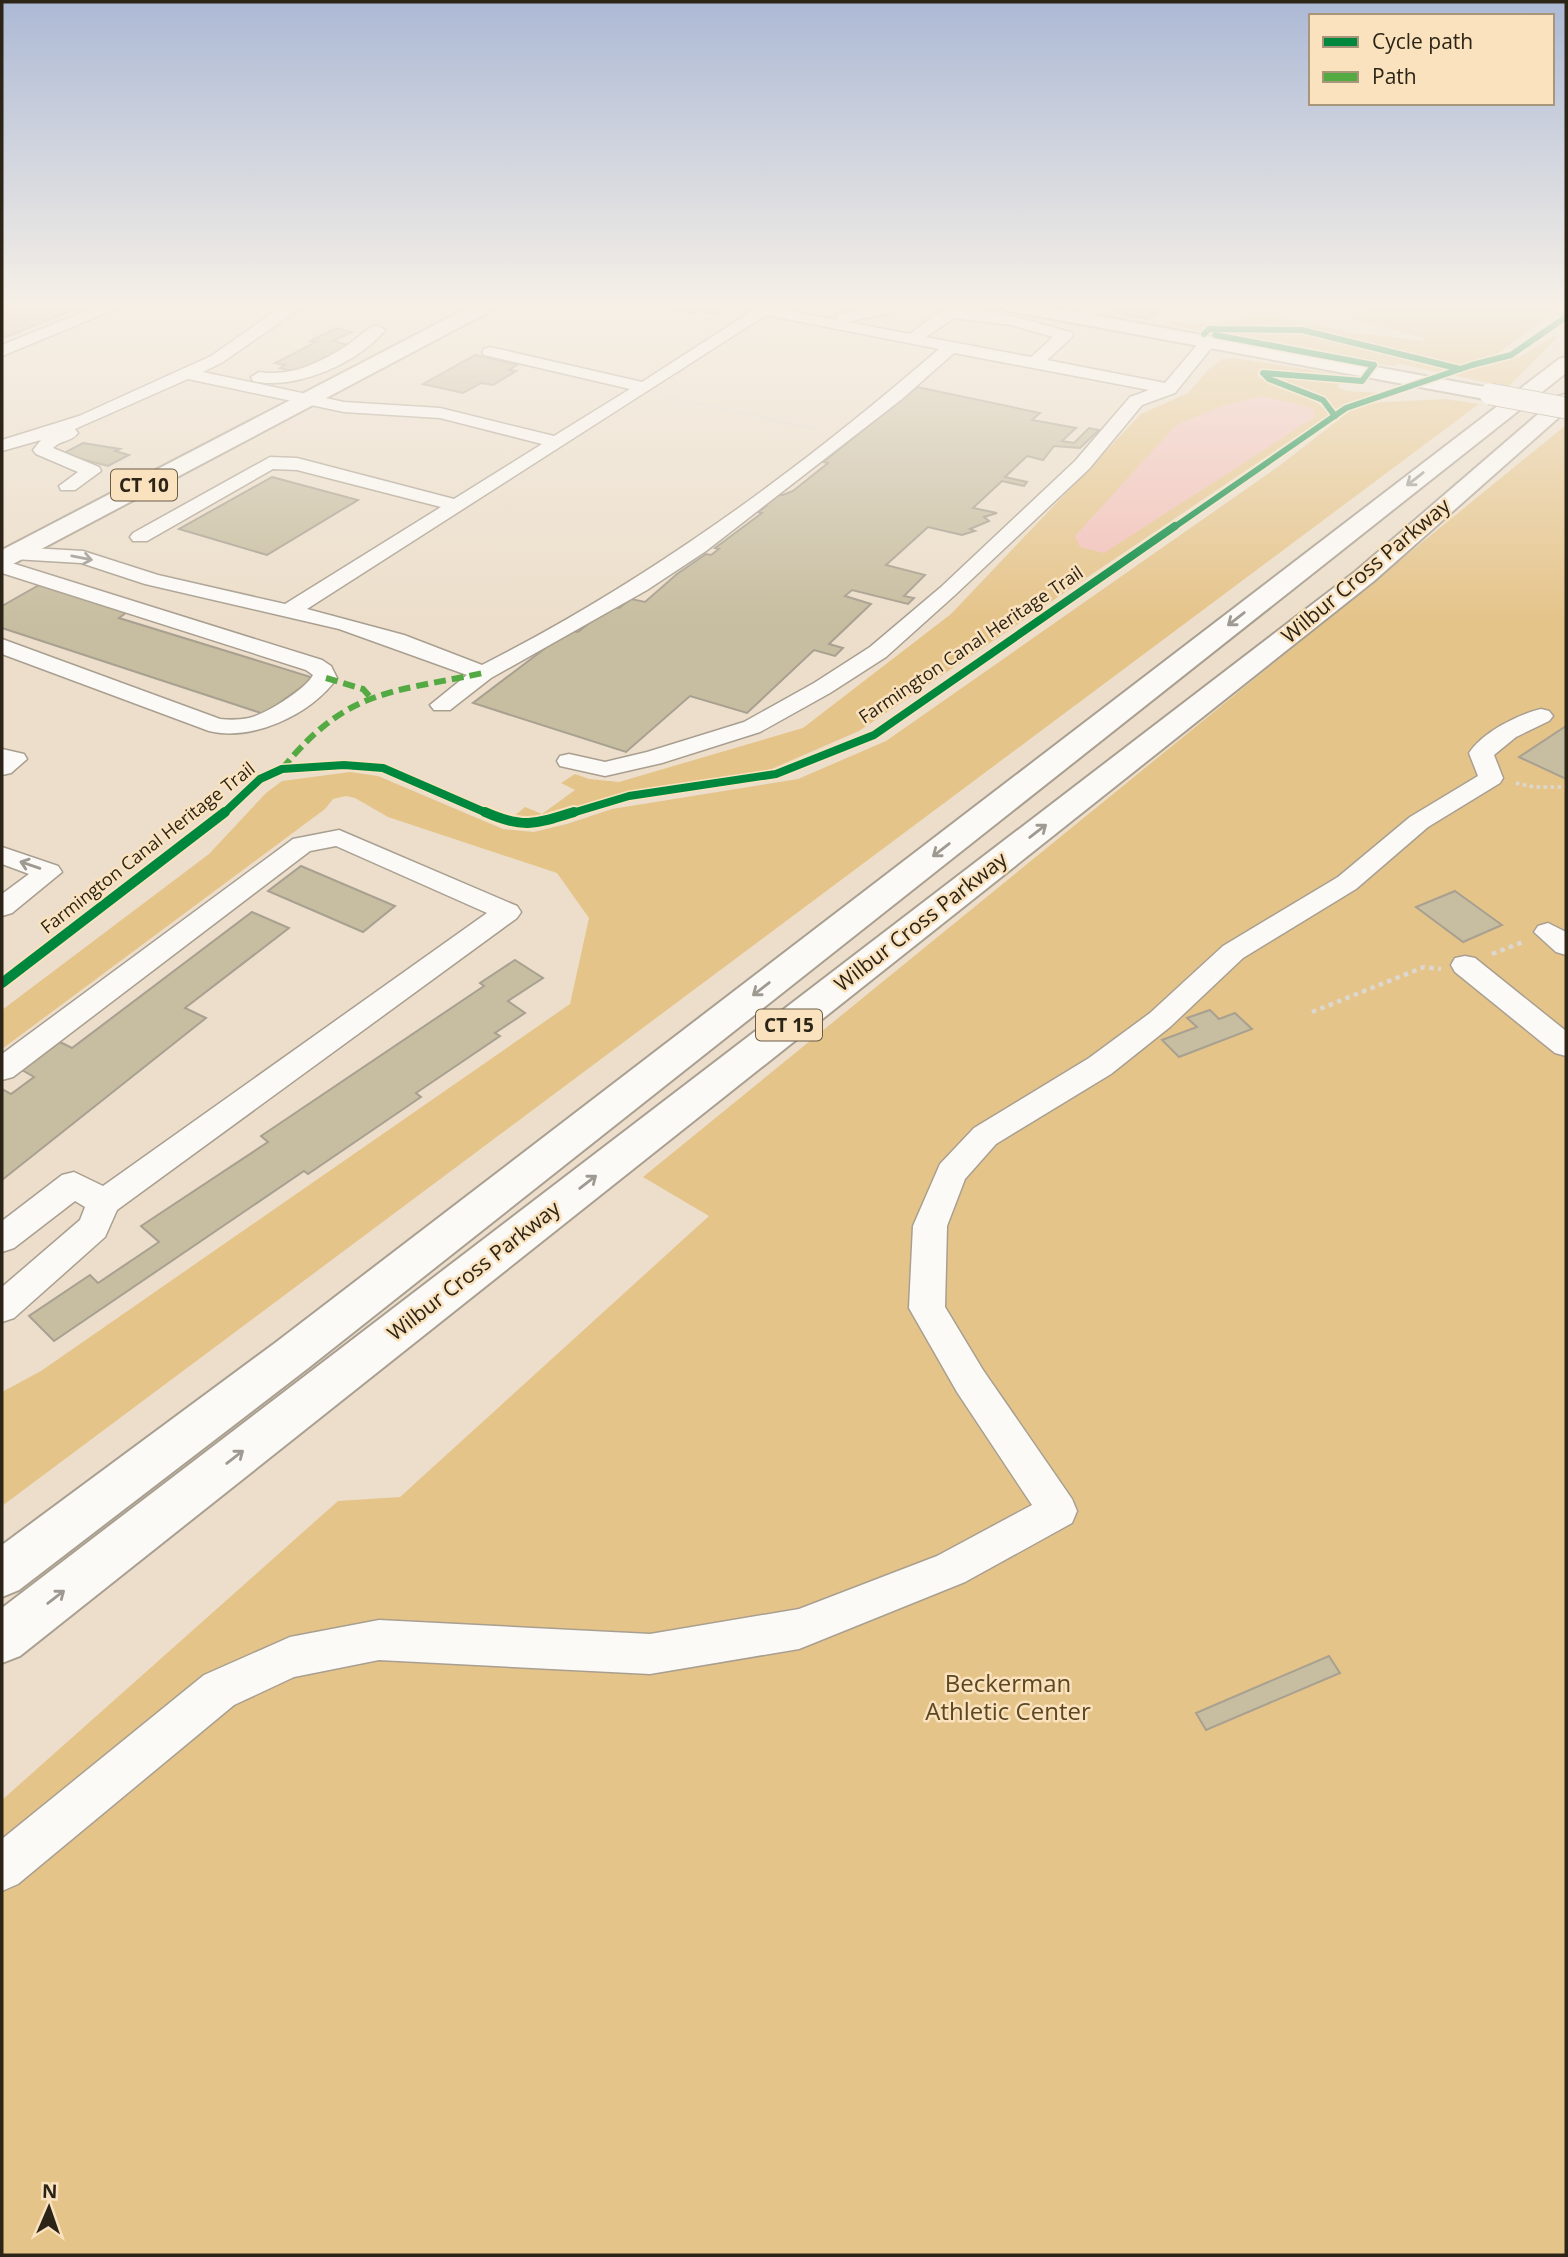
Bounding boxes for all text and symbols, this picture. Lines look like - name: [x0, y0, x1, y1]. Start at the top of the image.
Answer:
- legend: [1309, 14, 1554, 105]
- text: Cycle path: [1372, 27, 1473, 55]
- text: Path: [1372, 62, 1417, 90]
- road number: CT 10: [111, 470, 177, 500]
- one-way arrow: [1407, 472, 1425, 487]
- street label: Wilbur Cross Parkway: [1275, 491, 1456, 649]
- one-way arrow: [70, 552, 93, 565]
- street label: Farmington Canal Heritage Trail: [854, 560, 1087, 728]
- one-way arrow: [1227, 612, 1246, 627]
- street label: Farmington Canal Heritage Trail: [35, 756, 260, 939]
- one-way arrow: [1029, 824, 1047, 839]
- one-way arrow: [932, 842, 950, 857]
- street label: Wilbur Cross Parkway: [828, 845, 1013, 998]
- one-way arrow: [19, 858, 41, 870]
- one-way arrow: [753, 982, 771, 997]
- road number: CT 15: [756, 1009, 822, 1040]
- one-way arrow: [579, 1174, 597, 1189]
- street label: Wilbur Cross Parkway: [381, 1194, 566, 1347]
- one-way arrow: [225, 1450, 244, 1465]
- one-way arrow: [46, 1590, 64, 1605]
- park label: Beckerman Athletic Center: [925, 1666, 1091, 1727]
- north arrow: [14, 2173, 84, 2243]
- text: N: [41, 2178, 58, 2204]

